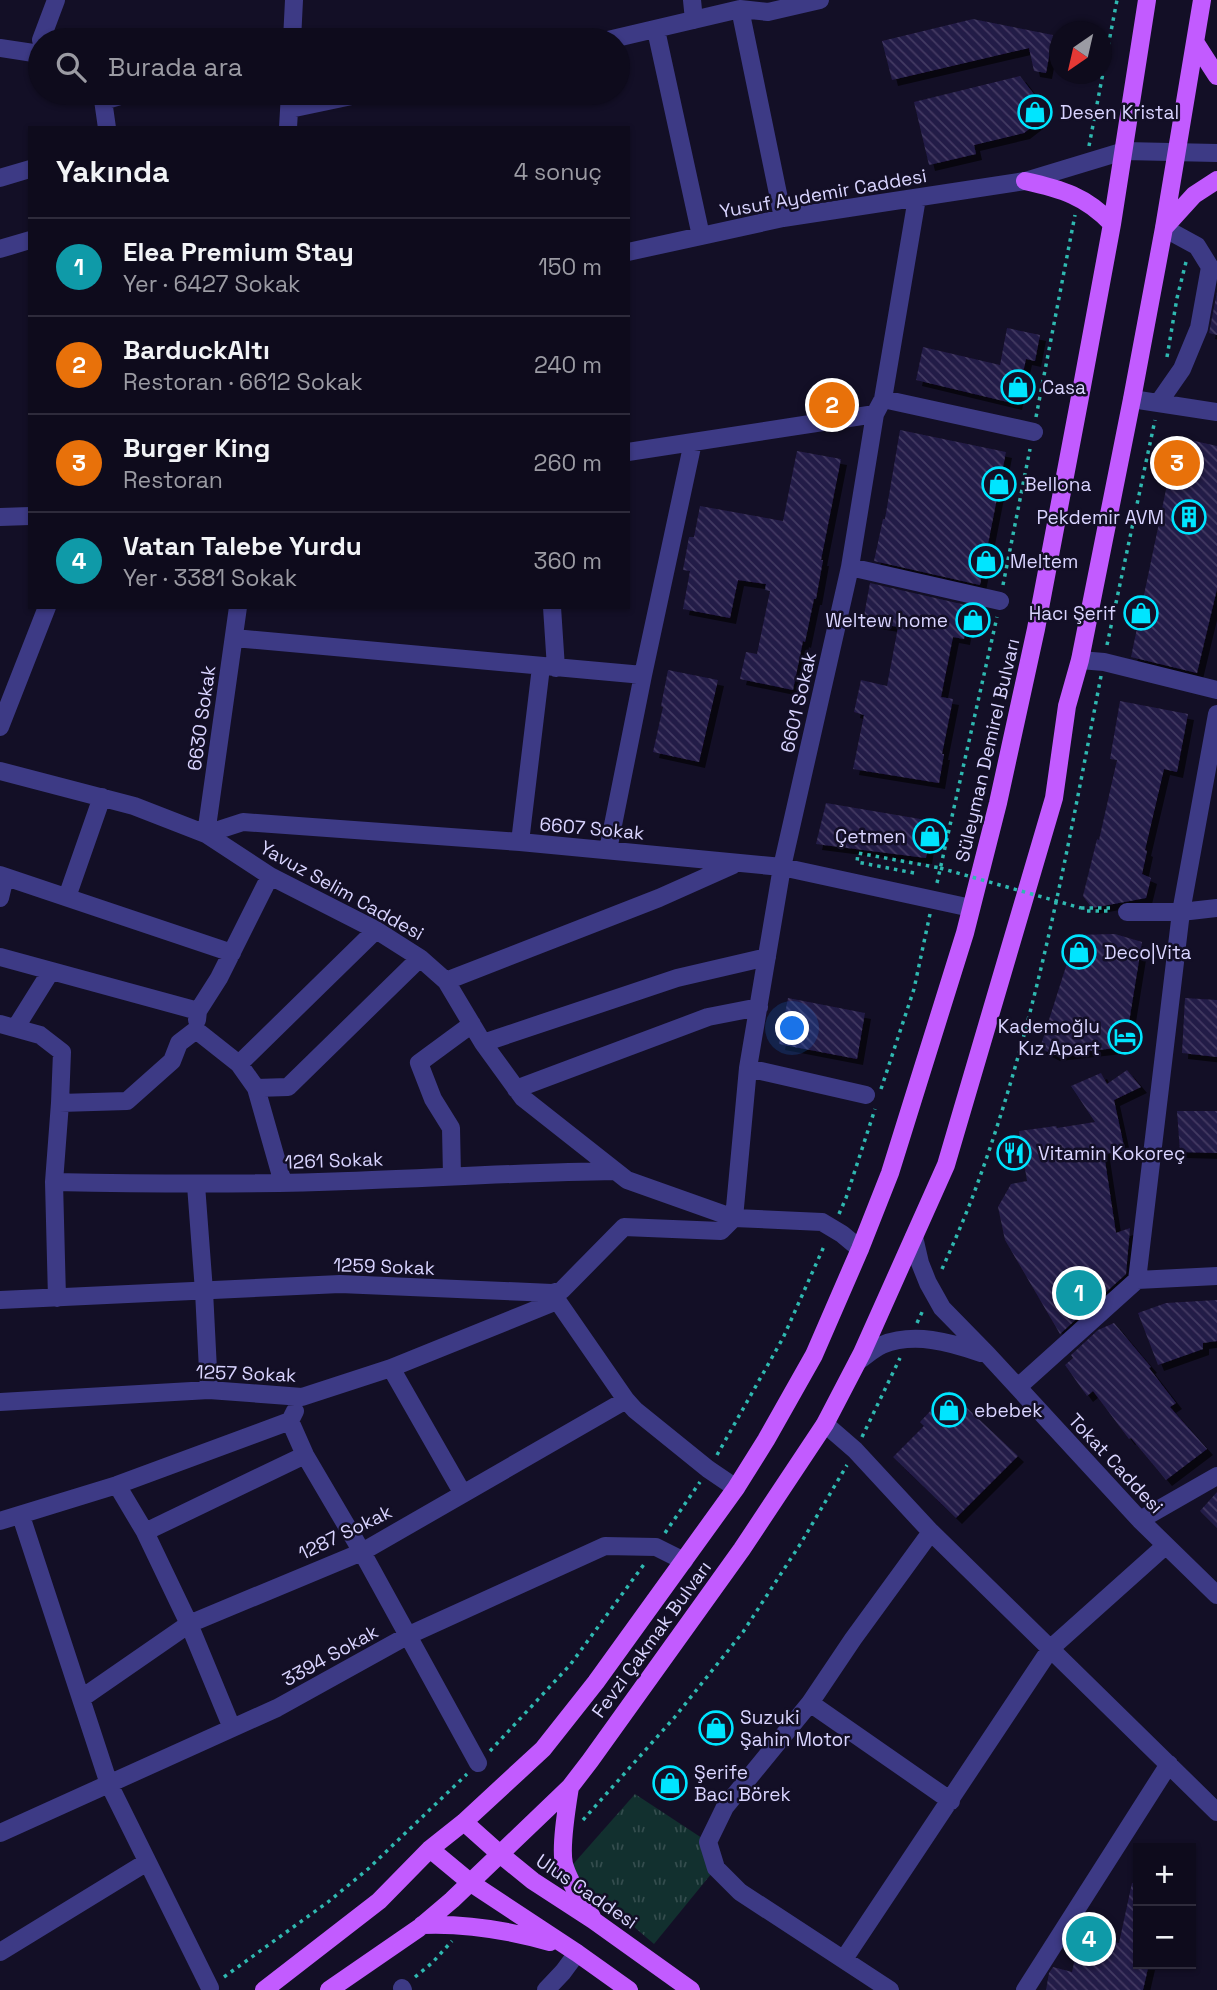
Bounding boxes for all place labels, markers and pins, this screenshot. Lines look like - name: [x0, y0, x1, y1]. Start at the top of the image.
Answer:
- shop icon: Desen Kristal: [1016, 93, 1054, 131]
- place label: Desen Kristal: [1060, 100, 1179, 125]
- shop icon: Casa: [999, 368, 1037, 406]
- place label: Casa: [1042, 375, 1086, 400]
- pin: 2: [809, 379, 855, 431]
- pin: 3: [1154, 437, 1200, 489]
- shop icon: Bellona: [980, 465, 1018, 503]
- place label: Bellona: [1024, 472, 1092, 497]
- building icon: Pekdemir AVM: [1170, 498, 1208, 536]
- place label: Pekdemir AVM: [1036, 505, 1164, 530]
- shop icon: Meltem: [967, 542, 1005, 580]
- place label: Meltem: [1010, 549, 1078, 574]
- shop icon: Hacı Şerif: [1122, 594, 1160, 632]
- shop icon: Weltew home: [954, 601, 992, 639]
- place label: Hacı Şerif: [1029, 601, 1116, 626]
- place label: Weltew home: [825, 608, 948, 633]
- shop icon: Çetmen: [911, 817, 949, 855]
- place label: Çetmen: [835, 824, 906, 849]
- shop icon: Deco|Vita: [1060, 933, 1098, 971]
- place label: Deco|Vita: [1104, 940, 1192, 965]
- place label: Kademoğlu Kız Apart: [998, 1014, 1100, 1061]
- hotel icon: Kademoğlu Kız Apart: [1106, 1018, 1144, 1056]
- restaurant icon: Vitamin Kokoreç: [995, 1134, 1033, 1172]
- place label: Vitamin Kokoreç: [1038, 1141, 1185, 1166]
- pin: 1: [1056, 1267, 1102, 1319]
- shop icon: ebebek: [930, 1391, 968, 1429]
- place label: ebebek: [974, 1398, 1042, 1423]
- place label: Suzuki Şahin Motor: [740, 1705, 851, 1752]
- shop icon: Suzuki Şahin Motor: [697, 1709, 735, 1747]
- place label: Şerife Bacı Börek: [694, 1760, 791, 1807]
- shop icon: Şerife Bacı Börek: [651, 1764, 689, 1802]
- pin: 4: [1066, 1913, 1112, 1965]

